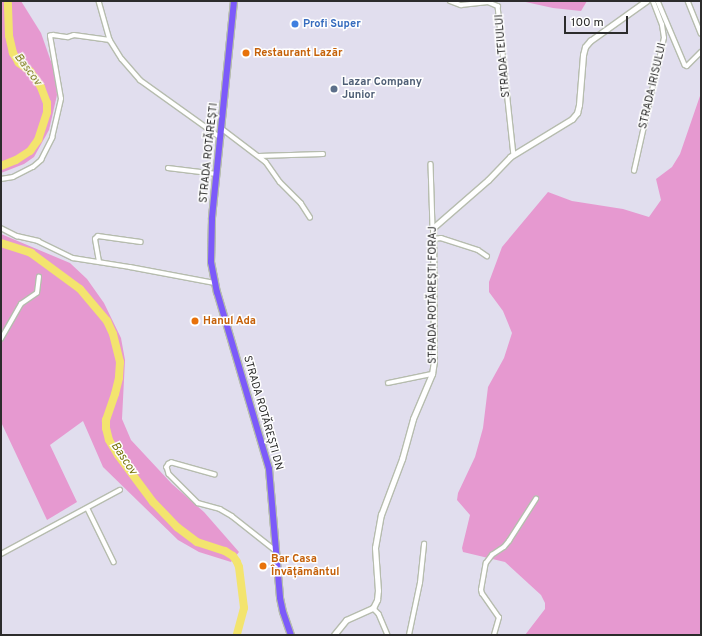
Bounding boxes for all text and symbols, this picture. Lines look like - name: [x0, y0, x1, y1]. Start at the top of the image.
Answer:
- scale bar: [566, 8, 630, 34]
- street label: STRADA TEIULUI: [493, 13, 513, 99]
- text: 100 m: [571, 15, 604, 31]
- place label: Profi Super: [303, 17, 361, 31]
- marker: Profi Super: [290, 19, 300, 29]
- street label: STRADA IRISULUI: [637, 41, 669, 131]
- place label: Restaurant Lazăr: [254, 46, 343, 60]
- marker: Restaurant Lazăr: [241, 48, 251, 58]
- water label: Bascov: [10, 51, 44, 89]
- place label: Lazar Company Junior: [342, 76, 422, 102]
- marker: Lazar Company Junior: [329, 84, 339, 94]
- street label: STRADA ROTĂREȘTI: [197, 102, 221, 204]
- street label: STRADA ROTĂREȘTI FORAJ: [426, 226, 440, 364]
- place label: Hanul Ada: [203, 314, 256, 328]
- marker: Hanul Ada: [190, 316, 200, 326]
- street label: STRADA ROTĂREȘTI DN: [240, 354, 286, 472]
- water label: Bascov: [107, 440, 139, 478]
- place label: Bar Casa Învățământul: [271, 553, 339, 579]
- marker: Bar Casa Învățământul: [258, 561, 268, 571]

